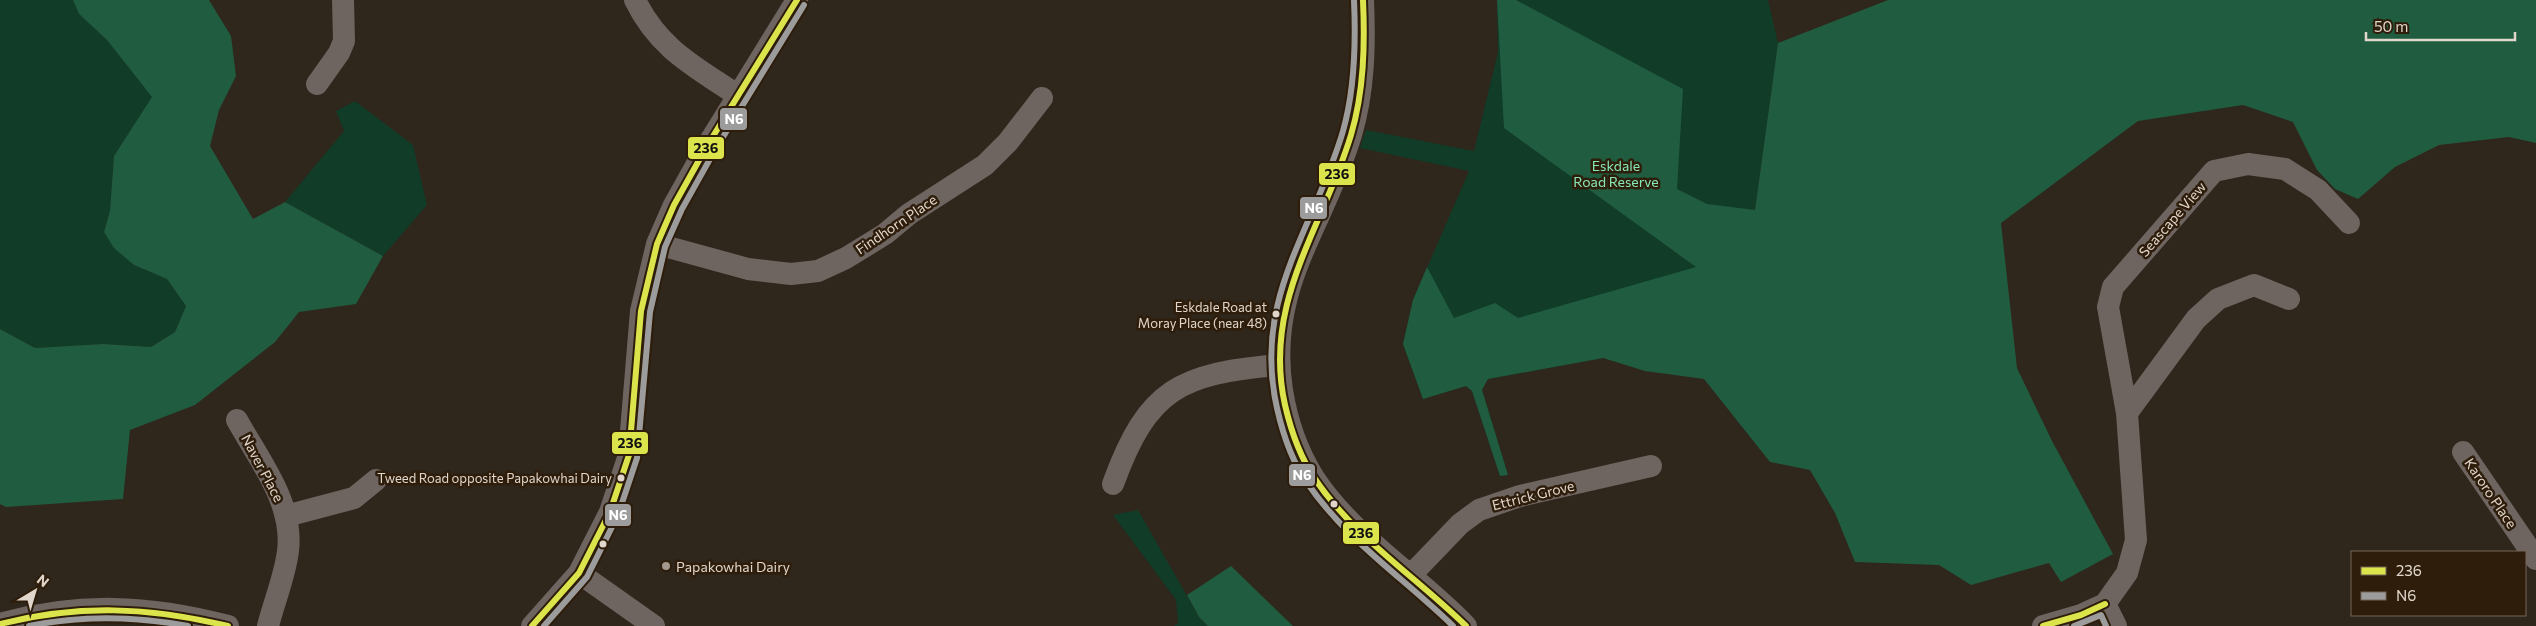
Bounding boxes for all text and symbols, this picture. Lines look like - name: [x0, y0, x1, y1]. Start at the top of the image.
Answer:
- scale bar: [2366, 10, 2515, 42]
- text: 50 m: [2374, 17, 2408, 35]
- line badge: N6: [719, 107, 748, 131]
- text: N6: [724, 110, 744, 127]
- line badge: 236: [687, 136, 725, 160]
- text: 236: [694, 139, 719, 156]
- park label: Eskdale Road Reserve: [1573, 157, 1659, 190]
- line badge: 236: [1318, 162, 1356, 186]
- text: 236: [1325, 165, 1350, 182]
- street label: Seascape View: [2135, 178, 2209, 260]
- street label: Findhorn Place: [852, 191, 940, 257]
- line badge: N6: [1299, 196, 1328, 220]
- text: N6: [1304, 199, 1324, 216]
- place label: Eskdale Road at Moray Place (near 48): [1138, 299, 1267, 331]
- marker: Eskdale Road at Moray Place (near 48): [1271, 309, 1281, 319]
- street label: Naver Place: [238, 431, 288, 505]
- line badge: 236: [611, 431, 649, 455]
- text: 236: [618, 434, 643, 451]
- street label: Karoro Place: [2461, 455, 2521, 531]
- line badge: N6: [1288, 463, 1316, 487]
- text: N6: [1292, 466, 1312, 483]
- place label: Tweed Road opposite Papakowhai Dairy: [377, 470, 612, 486]
- marker: Tweed Road opposite Papakowhai Dairy: [616, 473, 626, 483]
- street label: Ettrick Grove: [1490, 477, 1576, 513]
- unlabelled marker: [1329, 499, 1339, 509]
- line badge: N6: [604, 503, 632, 527]
- text: N6: [608, 506, 628, 523]
- line badge: 236: [1342, 521, 1380, 545]
- text: 236: [1349, 524, 1374, 541]
- unlabelled marker: [598, 539, 608, 549]
- legend: [2351, 551, 2526, 616]
- place label: Papakowhai Dairy: [676, 558, 790, 575]
- marker: Papakowhai Dairy: [660, 560, 672, 572]
- text: 236: [2396, 561, 2422, 579]
- north arrow: [10, 566, 60, 616]
- text: N: [34, 570, 53, 590]
- text: N6: [2396, 586, 2416, 604]

